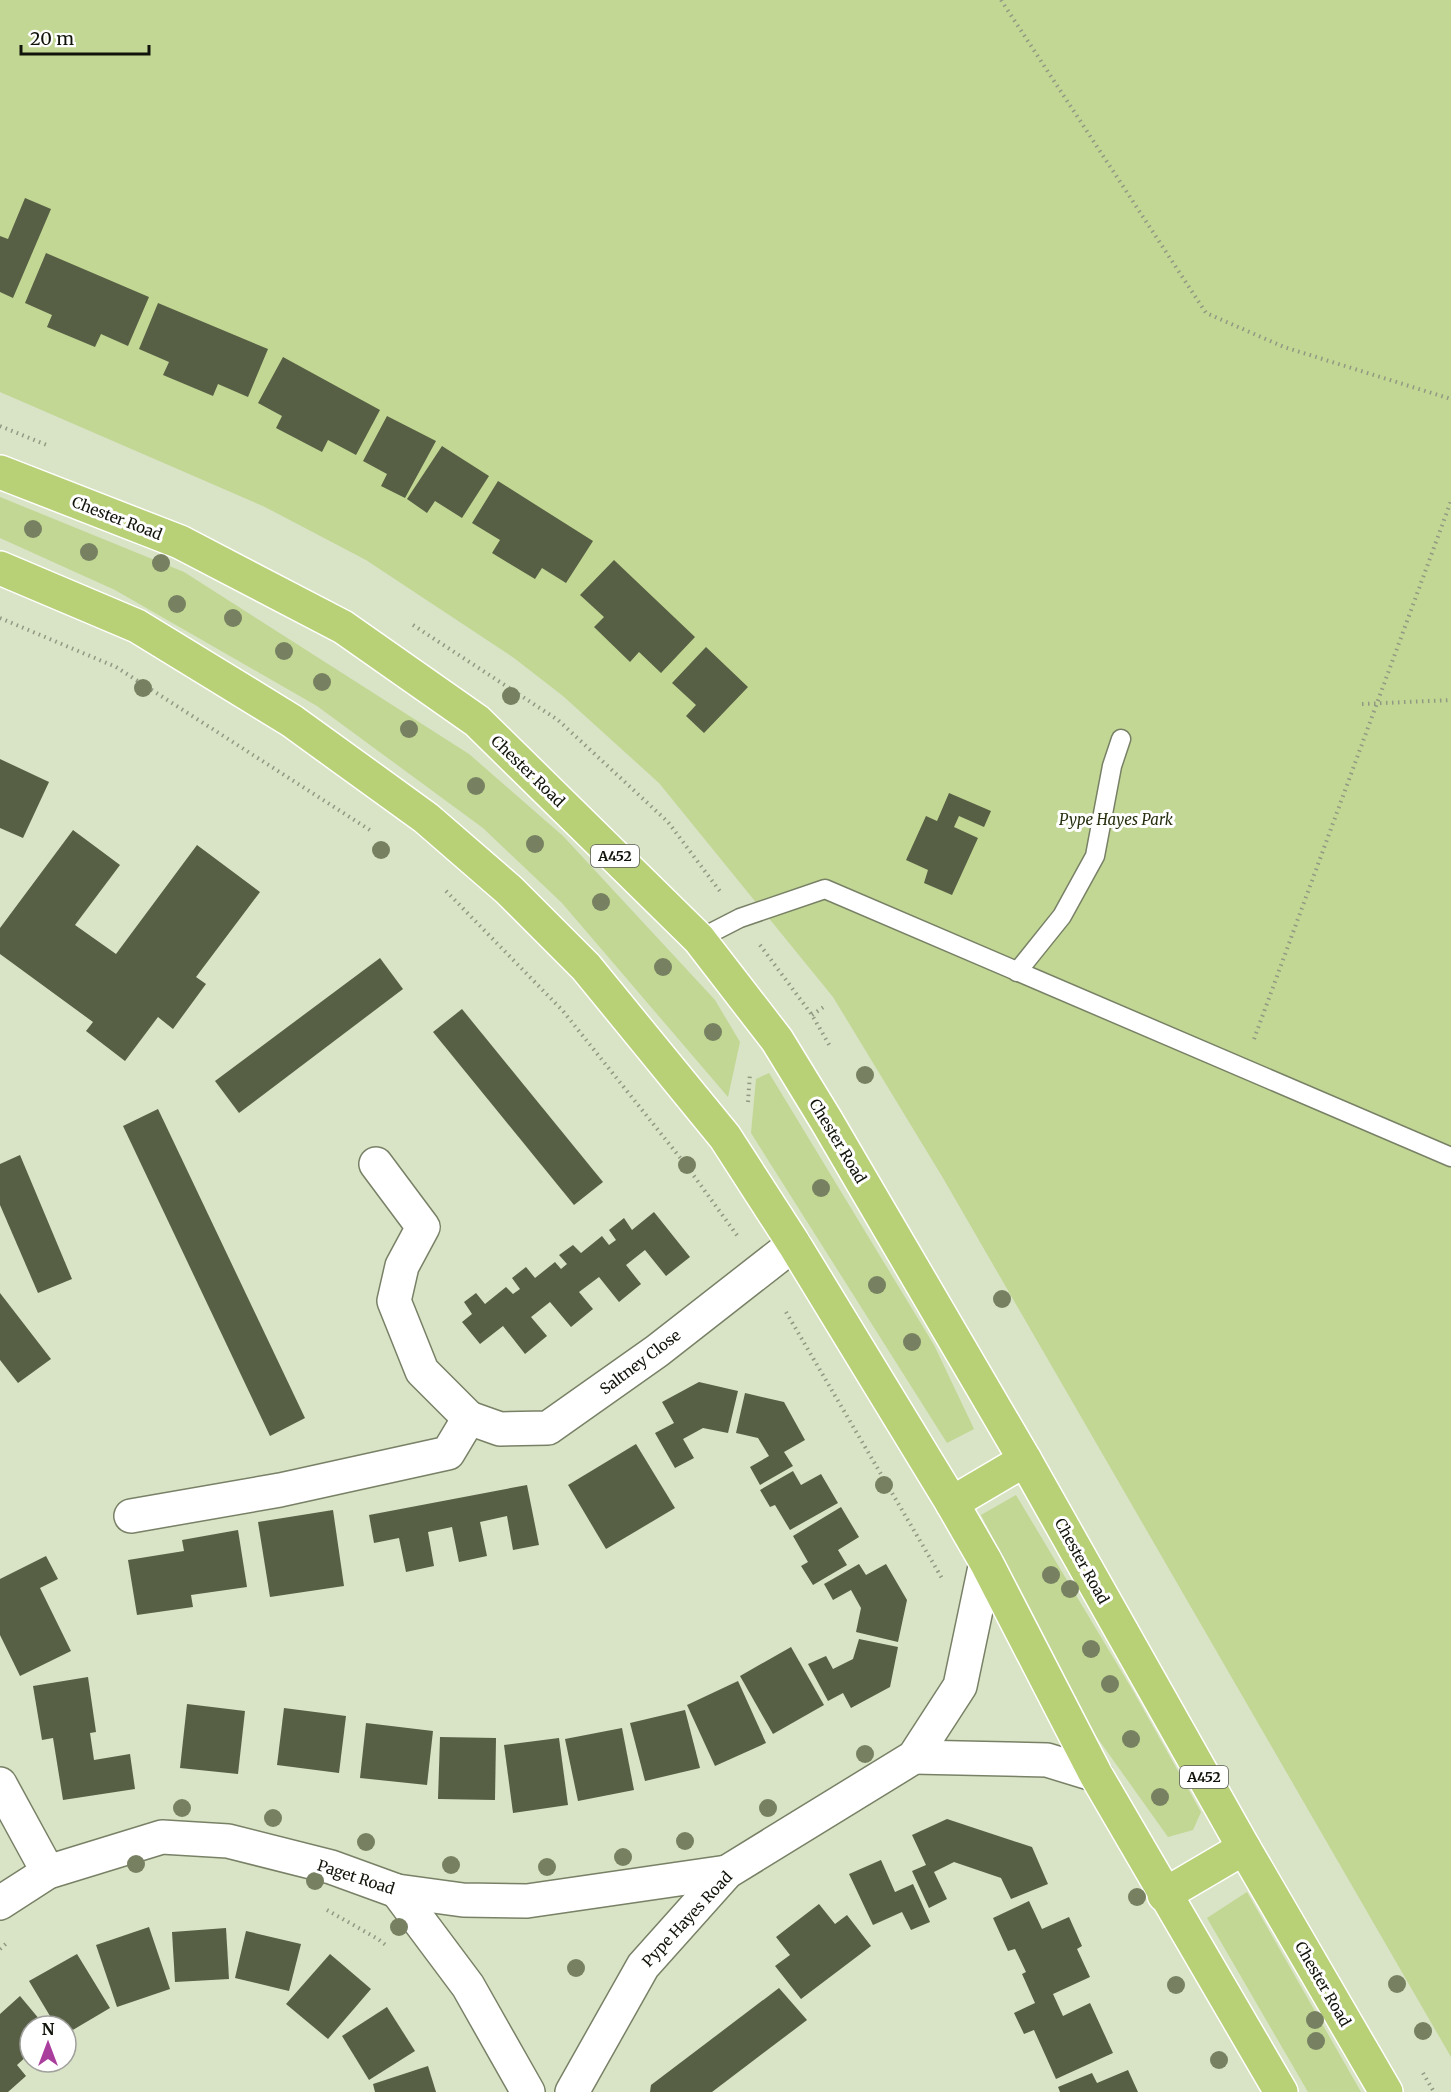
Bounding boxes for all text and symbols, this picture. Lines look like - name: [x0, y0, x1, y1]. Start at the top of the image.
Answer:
- scale bar: [21, 18, 148, 56]
- text: 20 m: [30, 27, 74, 50]
- street label: Chester Road: [69, 492, 165, 544]
- street label: Chester Road: [487, 731, 569, 811]
- park label: Pype Hayes Park: [1059, 810, 1174, 829]
- road number: A452: [591, 845, 639, 867]
- street label: Chester Road: [805, 1095, 871, 1187]
- street label: Saltney Close: [596, 1325, 684, 1399]
- street label: Chester Road: [1051, 1515, 1113, 1607]
- road number: A452: [1180, 1766, 1228, 1788]
- street label: Paget Road: [315, 1856, 397, 1898]
- street label: Pype Hayes Road: [638, 1867, 736, 1971]
- street label: Chester Road: [1291, 1938, 1355, 2030]
- north arrow: [18, 2014, 78, 2074]
- text: N: [42, 2019, 55, 2039]

